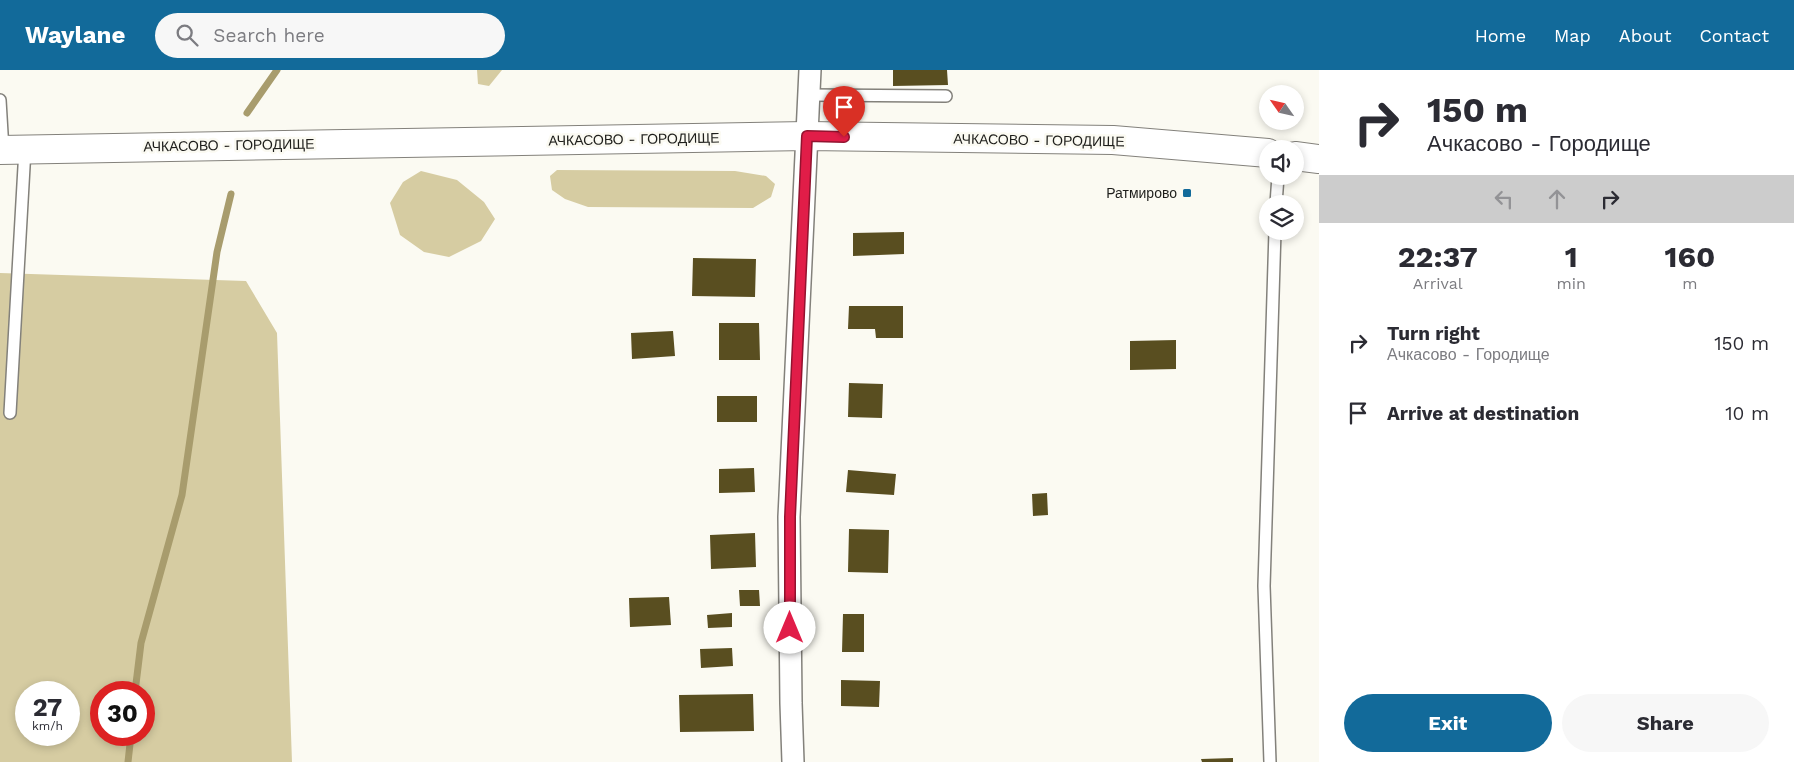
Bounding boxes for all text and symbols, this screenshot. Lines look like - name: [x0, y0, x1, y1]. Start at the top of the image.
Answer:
- search box: [155, 13, 505, 58]
- text: Waylane: [25, 21, 125, 49]
- icon: search: [173, 21, 201, 49]
- text: Search here: [213, 24, 325, 47]
- text: Home: [1475, 25, 1526, 46]
- text: Map: [1554, 25, 1591, 46]
- text: About: [1619, 25, 1671, 46]
- text: Contact: [1699, 25, 1769, 46]
- north arrow: [1259, 85, 1304, 130]
- map controls: [1259, 85, 1304, 240]
- pin: [823, 86, 865, 137]
- text: 150 m: [1427, 89, 1528, 131]
- icon: right: [1344, 90, 1409, 155]
- icon: arrive: [830, 93, 858, 121]
- street label: АЧКАСОВО - ГОРОДИЩЕ: [548, 130, 720, 148]
- street label: АЧКАСОВО - ГОРОДИЩЕ: [953, 131, 1125, 149]
- text: Ачкасово - Городище: [1427, 131, 1651, 156]
- street label: АЧКАСОВО - ГОРОДИЩЕ: [143, 136, 315, 154]
- button: sound: [1259, 140, 1304, 185]
- place label: Ратмирово: [1106, 185, 1177, 201]
- icon: left: [1490, 185, 1518, 213]
- icon: ahead: [1543, 185, 1571, 213]
- icon: right: [1596, 185, 1624, 213]
- marker: Ратмирово: [1181, 187, 1193, 199]
- button: layers: [1259, 195, 1304, 240]
- text: 22:37: [1398, 239, 1478, 274]
- text: 1: [1565, 239, 1578, 274]
- text: 160: [1665, 239, 1715, 274]
- text: Arrival: [1413, 274, 1463, 293]
- text: min: [1556, 274, 1586, 293]
- text: m: [1682, 274, 1698, 293]
- text: Turn right: [1387, 322, 1480, 345]
- icon: right: [1344, 329, 1372, 357]
- text: 150 m: [1714, 332, 1769, 355]
- text: Ачкасово - Городище: [1387, 345, 1550, 364]
- icon: arrive: [1344, 399, 1372, 427]
- text: Arrive at destination: [1387, 402, 1579, 425]
- text: 10 m: [1725, 402, 1769, 425]
- position arrow: [763, 601, 815, 653]
- speed limit sign: 30: [90, 681, 155, 746]
- text: 27: [33, 693, 62, 722]
- button: Exit: [1344, 694, 1552, 752]
- button: Share: [1562, 694, 1769, 752]
- text: km/h: [32, 719, 63, 733]

